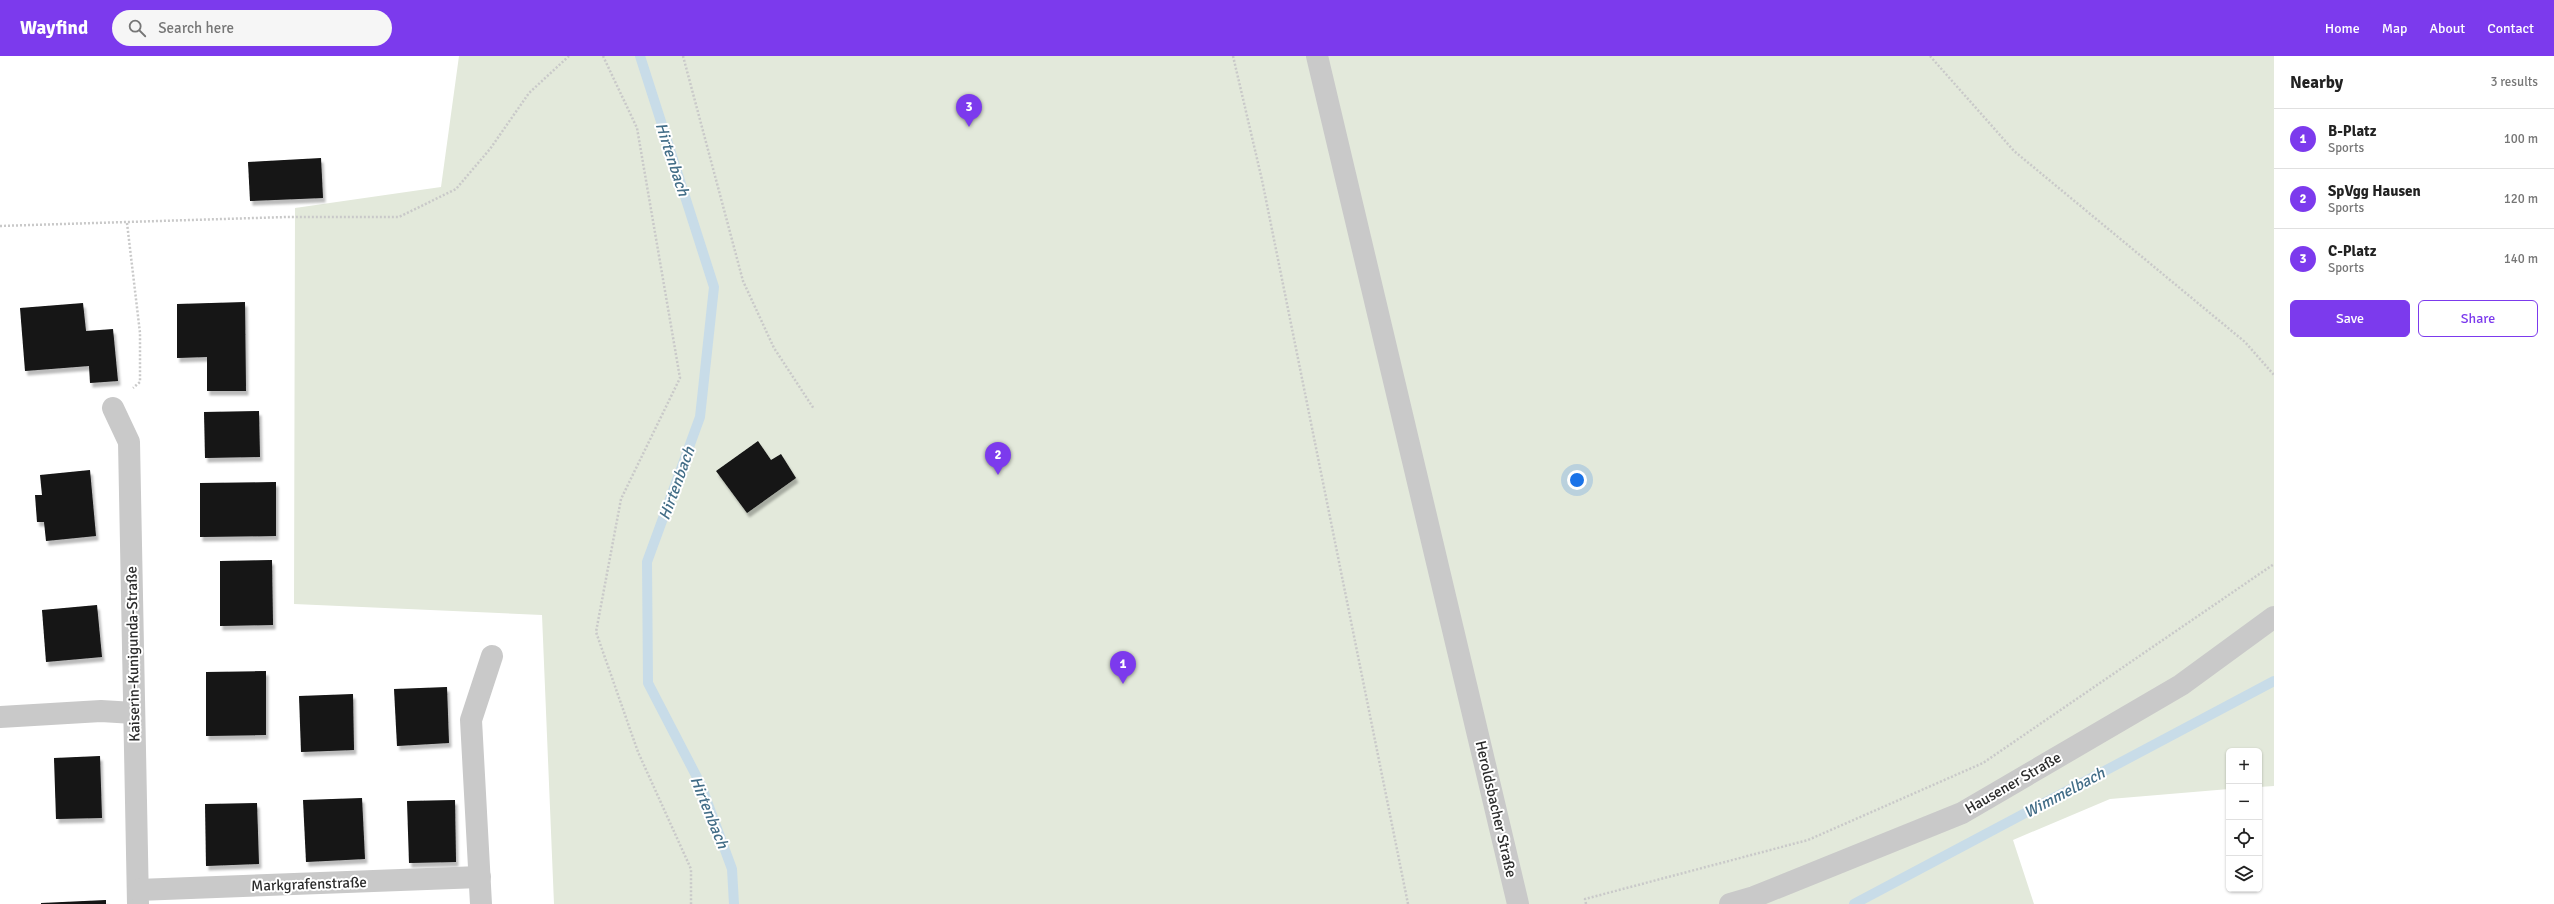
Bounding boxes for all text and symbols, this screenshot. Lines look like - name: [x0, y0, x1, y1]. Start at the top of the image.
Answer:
- search box: [112, 10, 392, 46]
- text: Wayfind: [20, 16, 88, 40]
- icon: search: [126, 17, 148, 39]
- text: Search here: [158, 19, 234, 37]
- text: Home: [2325, 20, 2360, 37]
- text: Map: [2382, 20, 2407, 37]
- text: About: [2429, 20, 2465, 37]
- text: Contact: [2487, 20, 2534, 37]
- text: Nearby: [2290, 72, 2343, 93]
- text: 3 results: [2490, 74, 2538, 90]
- pin: 3: [956, 94, 982, 127]
- water label: Hirtenbach: [651, 120, 694, 200]
- text: B-Platz: [2328, 122, 2377, 140]
- text: 1: [2299, 131, 2307, 147]
- text: 100 m: [2504, 131, 2538, 147]
- text: Sports: [2328, 140, 2364, 156]
- text: SpVgg Hausen: [2328, 182, 2421, 200]
- text: 2: [2299, 191, 2307, 207]
- text: 120 m: [2504, 191, 2538, 207]
- text: Sports: [2328, 200, 2364, 216]
- text: C-Platz: [2328, 242, 2377, 260]
- text: 3: [2299, 251, 2307, 267]
- text: 140 m: [2504, 251, 2538, 267]
- text: Sports: [2328, 260, 2364, 276]
- button: Save: [2290, 300, 2410, 337]
- button: Share: [2418, 300, 2538, 337]
- pin: 2: [985, 442, 1011, 475]
- water label: Hirtenbach: [654, 443, 700, 523]
- your location: [1567, 470, 1587, 490]
- street label: Kaiserin-Kunigunda-Straße: [122, 566, 144, 742]
- pin: 1: [1110, 651, 1136, 684]
- street label: Heroldsbacher Straße: [1471, 739, 1521, 879]
- street label: Hausener Straße: [1962, 748, 2064, 818]
- map controls: [2226, 748, 2262, 892]
- button: +: [2226, 748, 2262, 784]
- water label: Wimmelbach: [2021, 763, 2110, 823]
- water label: Hirtenbach: [686, 773, 733, 853]
- button: −: [2226, 784, 2262, 820]
- button: locate: [2226, 820, 2262, 856]
- button: layers: [2226, 856, 2262, 892]
- street label: Markgrafenstraße: [251, 873, 367, 895]

